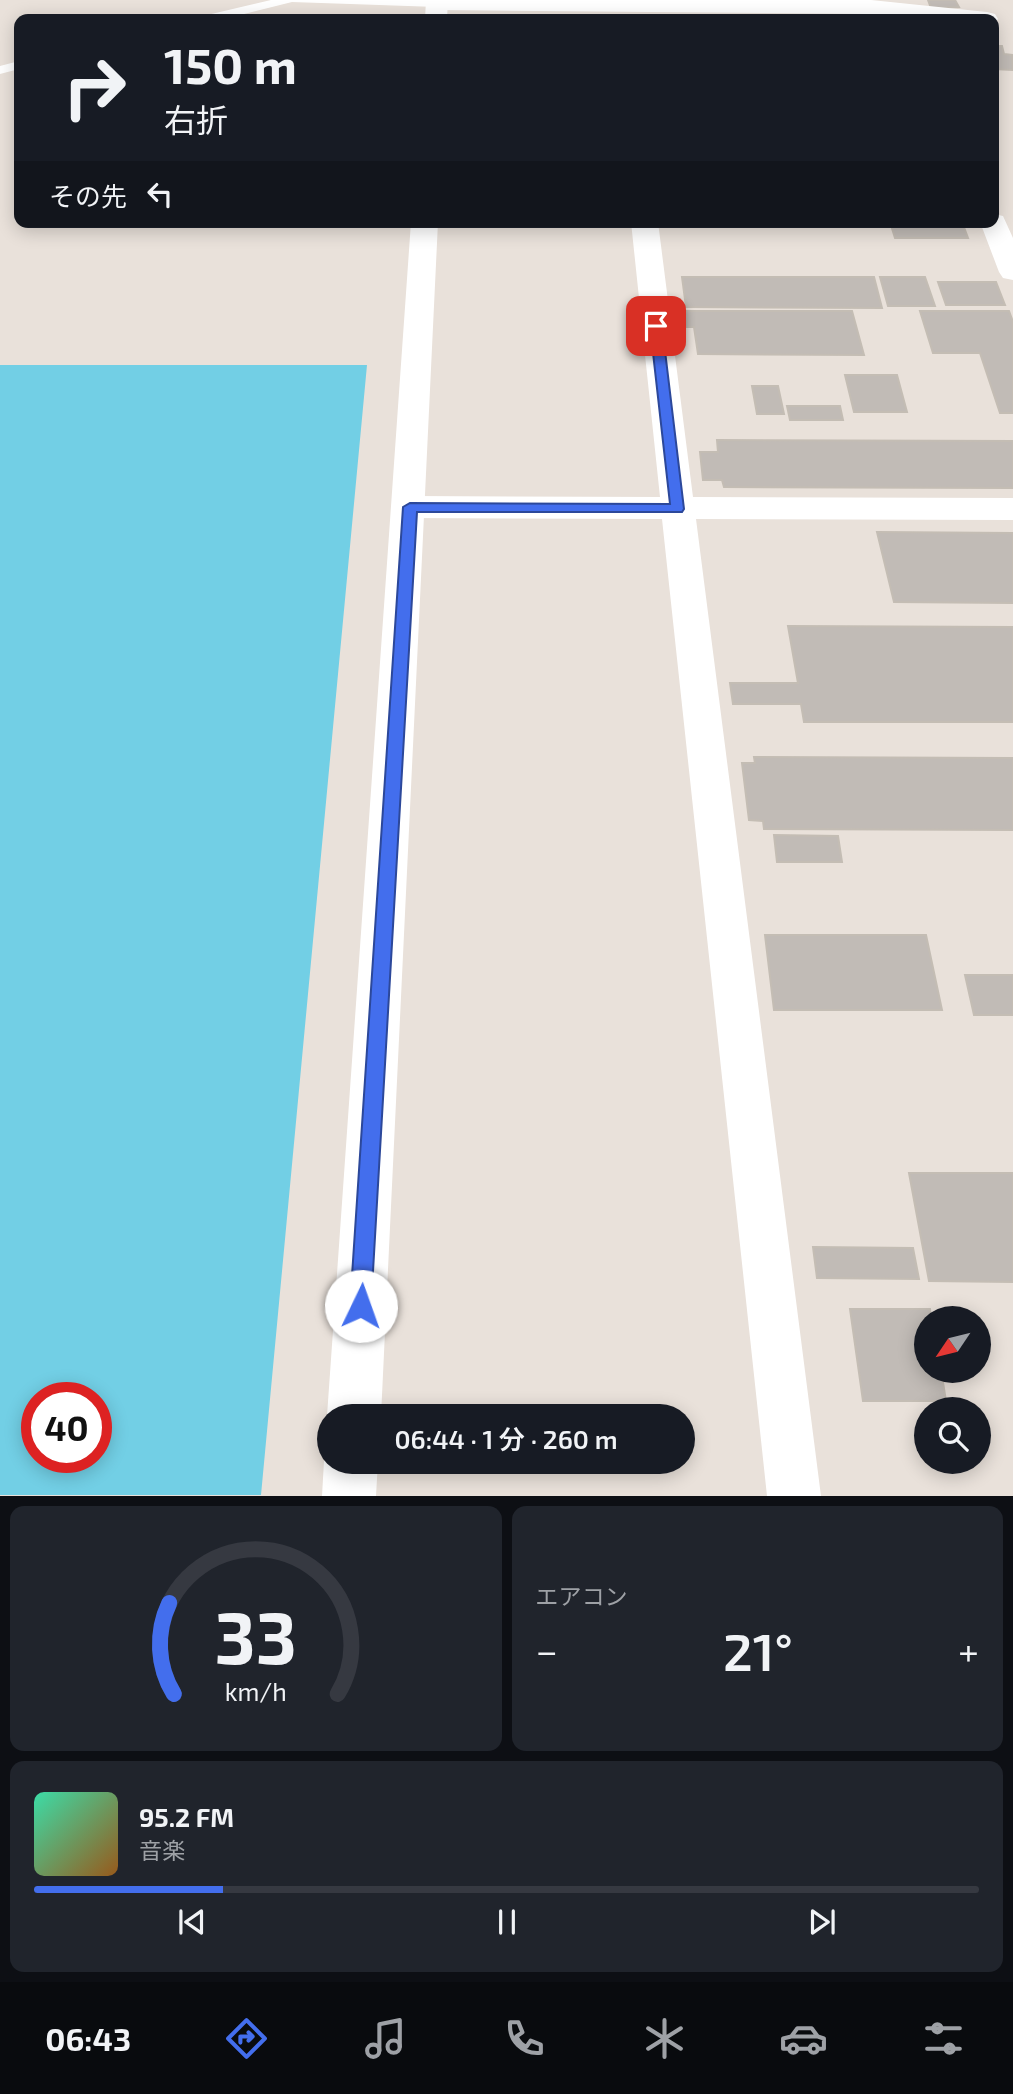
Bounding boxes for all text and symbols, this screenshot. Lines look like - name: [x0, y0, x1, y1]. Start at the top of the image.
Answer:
- text: 150 m: [164, 35, 297, 94]
- icon: right: [49, 42, 140, 133]
- text: 右折: [164, 100, 228, 138]
- icon: left: [141, 175, 179, 213]
- text: その先: [49, 180, 127, 211]
- pin: [626, 296, 686, 356]
- icon: arrive: [637, 307, 675, 345]
- position arrow: [324, 1269, 398, 1343]
- north arrow: [914, 1306, 990, 1382]
- map controls: [914, 1306, 991, 1474]
- speed limit sign: 40: [21, 1382, 112, 1473]
- button: search: [914, 1397, 991, 1474]
- text: 06:44 · 1 分 · 260 m: [394, 1423, 618, 1454]
- text: エアコン: [536, 1582, 628, 1610]
- text: 33: [214, 1592, 297, 1680]
- text: 21°: [723, 1619, 793, 1681]
- text: −: [536, 1627, 558, 1673]
- text: +: [958, 1627, 979, 1673]
- text: km/h: [225, 1676, 287, 1706]
- text: 95.2 FM: [139, 1801, 234, 1832]
- text: 音楽: [139, 1836, 185, 1864]
- icon: previous: [173, 1903, 211, 1941]
- icon: pause: [488, 1903, 526, 1941]
- icon: next: [803, 1903, 841, 1941]
- icon: directions: [222, 2014, 271, 2063]
- icon: music: [361, 2014, 410, 2063]
- icon: phone: [500, 2014, 549, 2063]
- icon: climate: [640, 2014, 689, 2063]
- icon: car: [779, 2014, 828, 2063]
- icon: filters: [919, 2014, 968, 2063]
- text: 06:43: [45, 2019, 131, 2057]

